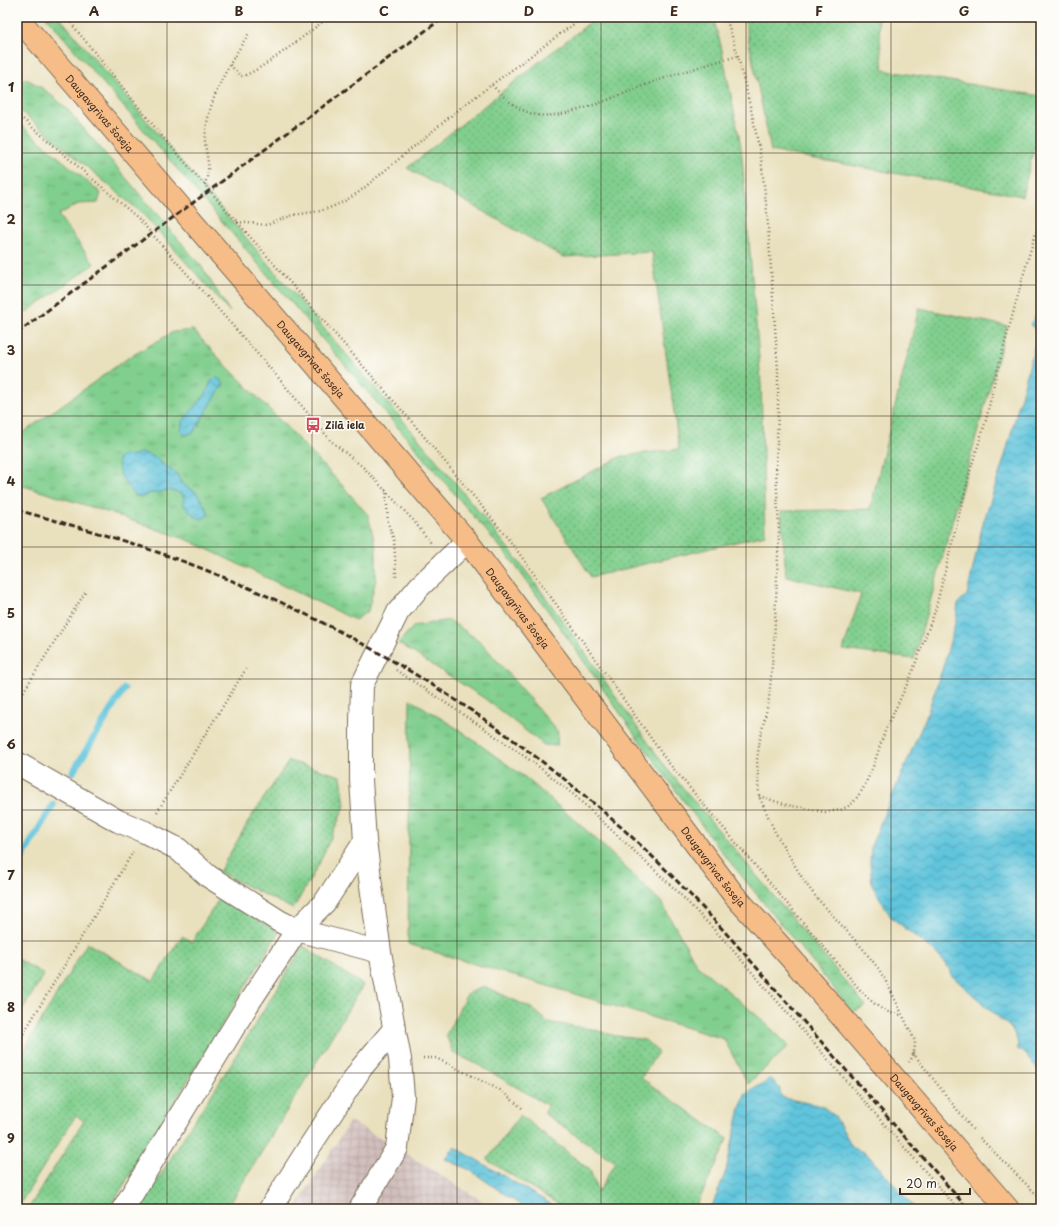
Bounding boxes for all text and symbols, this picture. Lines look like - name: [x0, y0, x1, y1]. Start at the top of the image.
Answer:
- text: A: [89, 1, 99, 20]
- text: B: [235, 1, 244, 20]
- text: C: [379, 1, 389, 20]
- text: D: [524, 1, 534, 20]
- text: E: [670, 1, 678, 20]
- text: F: [815, 1, 823, 20]
- text: G: [959, 1, 969, 20]
- street label: Daugavgrīvas šoseja: [63, 71, 138, 156]
- text: 1: [8, 77, 14, 96]
- text: 2: [6, 209, 16, 228]
- street label: Daugavgrīvas šoseja: [274, 317, 349, 401]
- text: 3: [7, 340, 16, 359]
- bus stop icon: Zilā iela: [304, 416, 322, 434]
- place label: Zilā iela: [325, 417, 365, 432]
- text: 4: [7, 471, 16, 490]
- street label: Daugavgrīvas šoseja: [483, 564, 554, 652]
- text: 5: [7, 603, 15, 622]
- text: 6: [6, 734, 16, 753]
- street label: Daugavgrīvas šoseja: [678, 823, 750, 911]
- text: 7: [7, 865, 15, 884]
- text: 8: [7, 997, 15, 1016]
- street label: Daugavgrīvas šoseja: [887, 1070, 963, 1155]
- text: 9: [7, 1128, 15, 1147]
- scale bar: [900, 1170, 970, 1196]
- text: 20 m: [906, 1174, 937, 1192]

